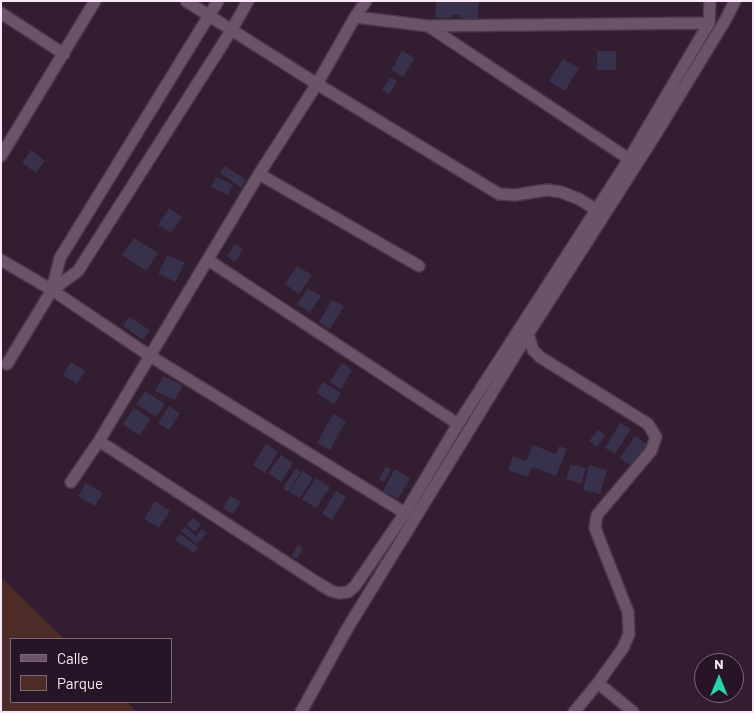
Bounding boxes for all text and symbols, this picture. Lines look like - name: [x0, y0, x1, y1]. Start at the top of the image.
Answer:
- legend: [10, 638, 172, 703]
- text: Calle: [57, 649, 89, 667]
- north arrow: [694, 653, 744, 703]
- text: N: [714, 655, 724, 672]
- text: Parque: [57, 674, 103, 692]

